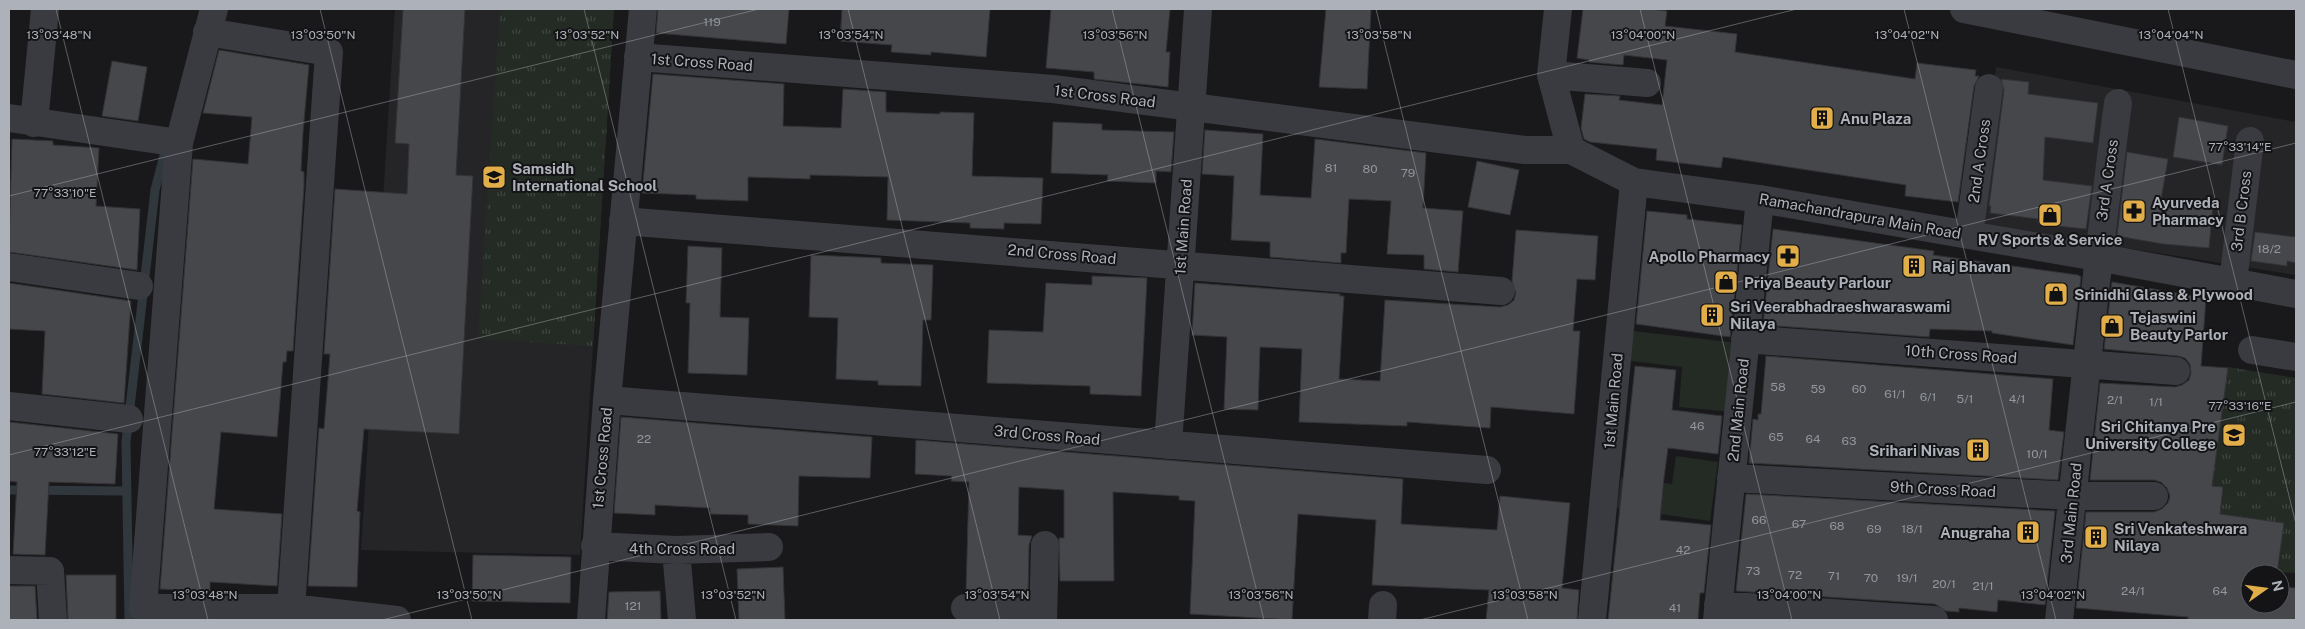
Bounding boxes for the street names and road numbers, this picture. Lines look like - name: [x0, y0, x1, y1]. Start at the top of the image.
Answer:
- street label: 1st Cross Road: [651, 50, 753, 74]
- street label: 1st Cross Road: [1053, 81, 1157, 111]
- street label: 2nd A Cross: [1965, 118, 1993, 204]
- street label: 3rd A Cross: [2093, 138, 2121, 222]
- street label: 3rd B Cross: [2228, 170, 2254, 252]
- street label: 1st Main Road: [1171, 178, 1195, 276]
- street label: Ramachandrapura Main Road: [1758, 190, 1962, 242]
- street label: 2nd Cross Road: [1007, 241, 1117, 267]
- street label: 10th Cross Road: [1904, 342, 2018, 366]
- street label: 1st Main Road: [1600, 352, 1626, 450]
- street label: 2nd Main Road: [1724, 358, 1752, 462]
- street label: 1st Cross Road: [589, 407, 615, 509]
- street label: 3rd Cross Road: [993, 422, 1101, 448]
- street label: 3rd Main Road: [2057, 462, 2085, 564]
- street label: 9th Cross Road: [1889, 478, 1997, 500]
- street label: 4th Cross Road: [629, 540, 735, 557]

